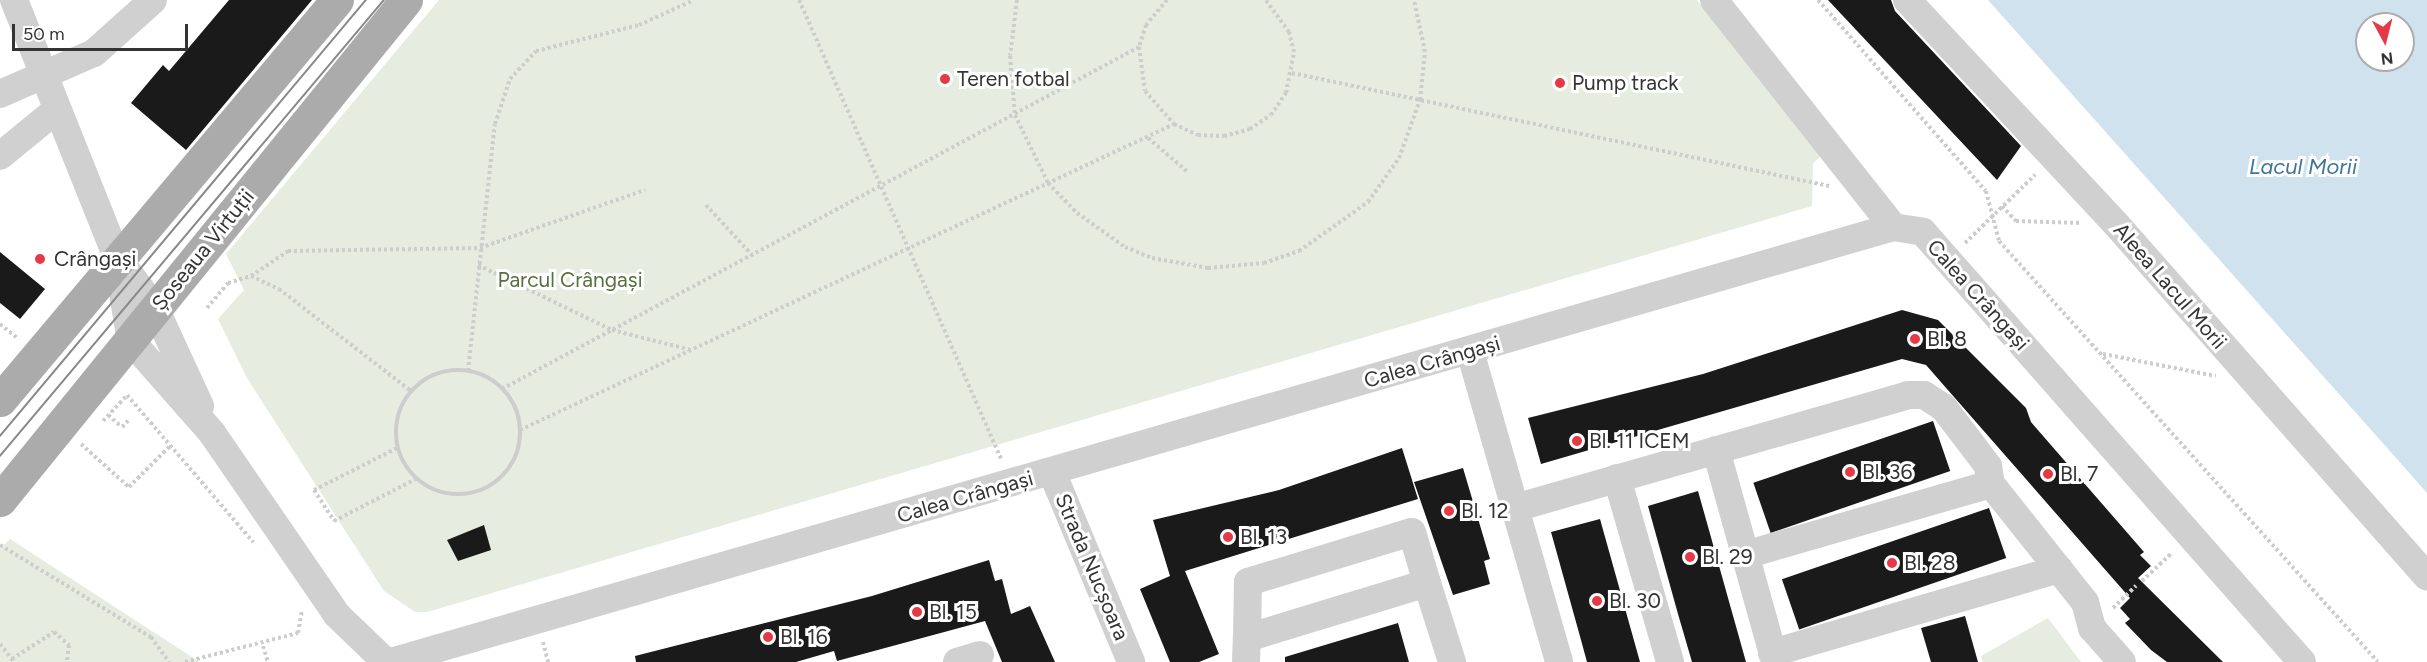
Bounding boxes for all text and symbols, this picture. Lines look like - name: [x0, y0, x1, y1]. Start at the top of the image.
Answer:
- scale bar: [15, 12, 190, 50]
- north arrow: [2355, 12, 2415, 72]
- text: 50 m: [23, 23, 65, 45]
- text: N: [2380, 48, 2394, 69]
- place label: Teren fotbal: [957, 66, 1070, 92]
- place label: Pump track: [1572, 70, 1679, 96]
- marker: Teren fotbal: [938, 72, 952, 86]
- marker: Pump track: [1553, 76, 1567, 90]
- water label: Lacul Morii: [2249, 154, 2357, 180]
- street label: Șoseaua Virtuții: [146, 184, 260, 316]
- street label: Aleea Lacul Morii: [2108, 218, 2232, 354]
- street label: Calea Crângași: [1922, 234, 2034, 356]
- place label: Crângași: [54, 246, 136, 272]
- marker: Crângași: [31, 250, 49, 268]
- park label: Parcul Crângași: [497, 267, 643, 293]
- place label: Bl. 8: [1927, 326, 1967, 352]
- street label: Calea Crângași: [1361, 331, 1503, 393]
- marker: Bl. 8: [1908, 332, 1922, 346]
- place label: Bl. 11 ICEM: [1589, 428, 1690, 454]
- marker: Bl. 11 ICEM: [1570, 434, 1584, 448]
- place label: Bl. 36: [1862, 459, 1912, 485]
- place label: Bl. 7: [2060, 461, 2098, 487]
- marker: Bl. 36: [1843, 465, 1857, 479]
- street label: Calea Crângași: [894, 466, 1036, 528]
- marker: Bl. 7: [2041, 467, 2055, 481]
- street label: Strada Nucșoara: [1050, 490, 1134, 644]
- place label: Bl. 12: [1461, 498, 1508, 524]
- marker: Bl. 12: [1442, 504, 1456, 518]
- place label: Bl. 13: [1240, 524, 1287, 550]
- marker: Bl. 13: [1221, 530, 1235, 544]
- place label: Bl. 29: [1702, 544, 1753, 570]
- marker: Bl. 29: [1683, 550, 1697, 564]
- place label: Bl. 28: [1904, 550, 1956, 576]
- marker: Bl. 28: [1885, 556, 1899, 570]
- place label: Bl. 30: [1609, 588, 1661, 614]
- marker: Bl. 30: [1590, 594, 1604, 608]
- place label: Bl. 15: [929, 599, 977, 625]
- marker: Bl. 15: [910, 605, 924, 619]
- place label: Bl. 16: [780, 624, 828, 650]
- marker: Bl. 16: [761, 630, 775, 644]

